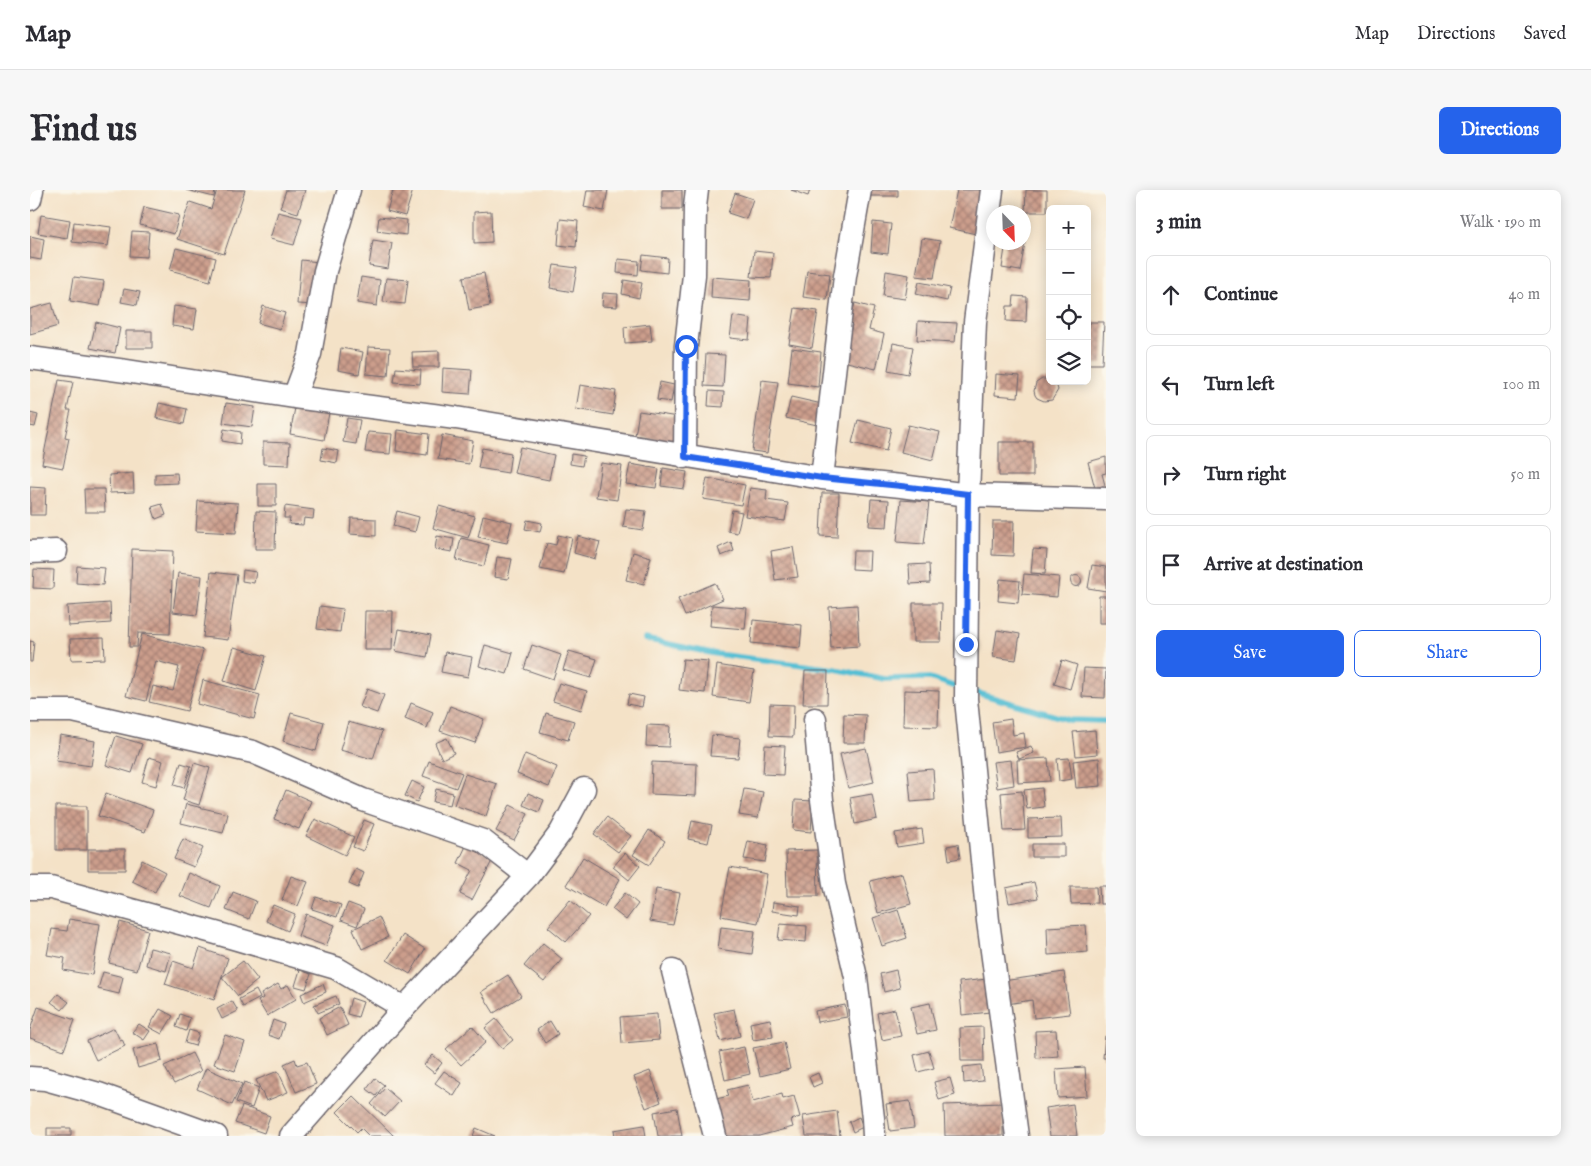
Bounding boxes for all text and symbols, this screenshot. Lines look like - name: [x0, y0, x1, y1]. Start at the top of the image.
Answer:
- text: Map: [25, 19, 71, 50]
- text: Map: [1355, 23, 1389, 46]
- text: Directions: [1417, 23, 1495, 46]
- text: Saved: [1523, 23, 1566, 46]
- button: Directions: [1439, 107, 1561, 154]
- text: Find us: [30, 108, 137, 153]
- north arrow: [986, 205, 1031, 250]
- map controls: [1046, 205, 1091, 385]
- button: +: [1046, 205, 1091, 250]
- text: 3 min: [1156, 209, 1201, 236]
- text: Walk · 190 m: [1460, 213, 1541, 233]
- button: −: [1046, 250, 1091, 295]
- icon: ahead: [1157, 281, 1185, 309]
- text: Continue: [1204, 283, 1278, 307]
- text: 40 m: [1508, 285, 1540, 305]
- button: locate: [1046, 295, 1091, 340]
- route start: [675, 335, 698, 358]
- button: layers: [1046, 340, 1091, 385]
- icon: left: [1157, 371, 1185, 399]
- text: Turn left: [1204, 373, 1275, 397]
- text: 100 m: [1503, 375, 1540, 395]
- icon: right: [1157, 461, 1185, 489]
- text: Turn right: [1204, 463, 1286, 487]
- text: 50 m: [1511, 465, 1540, 485]
- icon: arrive: [1157, 551, 1185, 579]
- text: Arrive at destination: [1204, 553, 1363, 577]
- button: Save: [1156, 630, 1344, 677]
- button: Share: [1354, 630, 1541, 677]
- route end: [955, 633, 978, 656]

